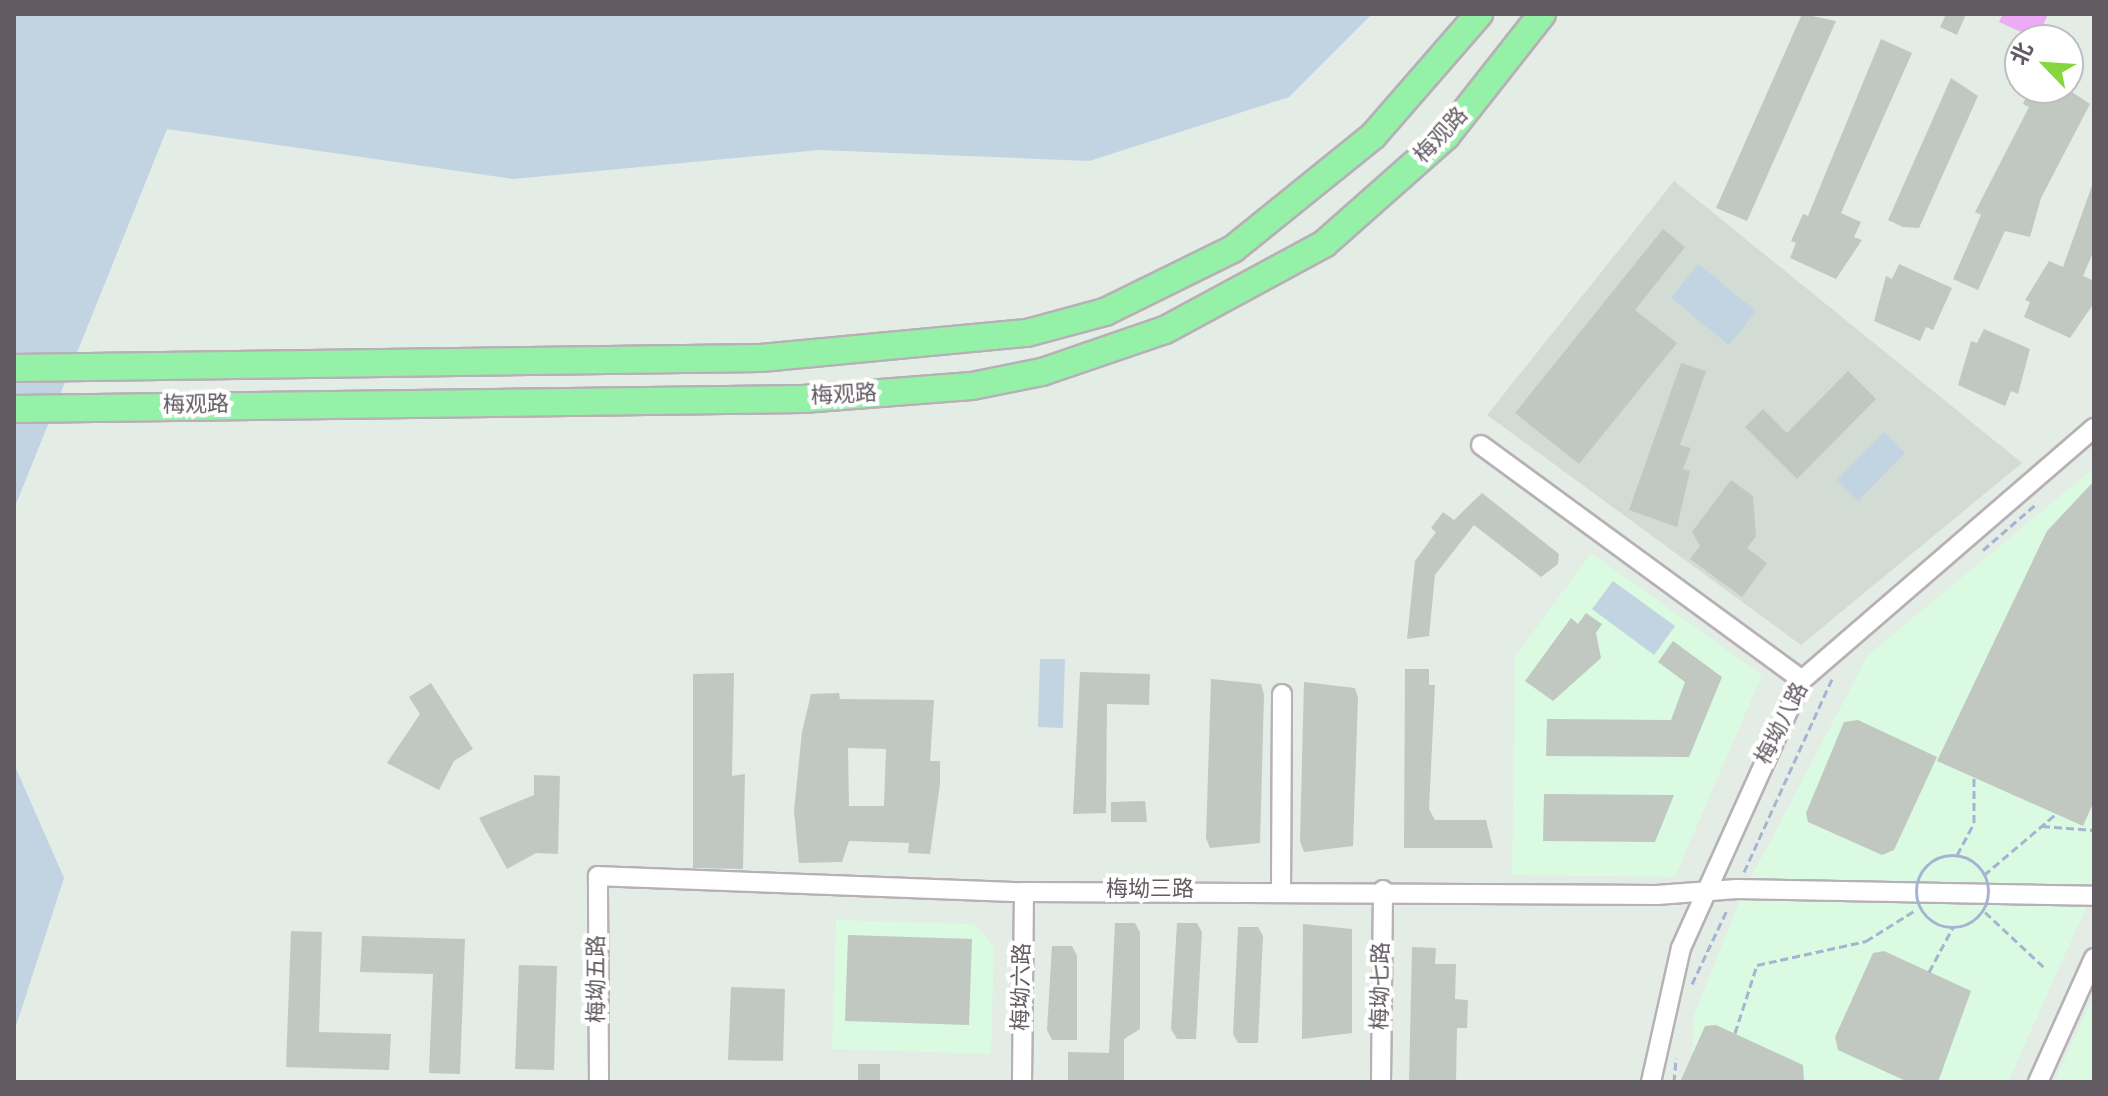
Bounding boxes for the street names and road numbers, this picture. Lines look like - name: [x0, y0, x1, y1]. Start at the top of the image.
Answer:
- street label: 梅观路: [1410, 103, 1474, 169]
- street label: 梅观路: [810, 381, 878, 411]
- street label: 梅观路: [163, 392, 229, 420]
- street label: 梅坳八路: [1751, 679, 1815, 769]
- street label: 梅坳三路: [1106, 878, 1194, 904]
- street label: 梅坳五路: [585, 935, 611, 1023]
- street label: 梅坳七路: [1368, 942, 1396, 1030]
- street label: 梅坳六路: [1009, 943, 1037, 1031]

